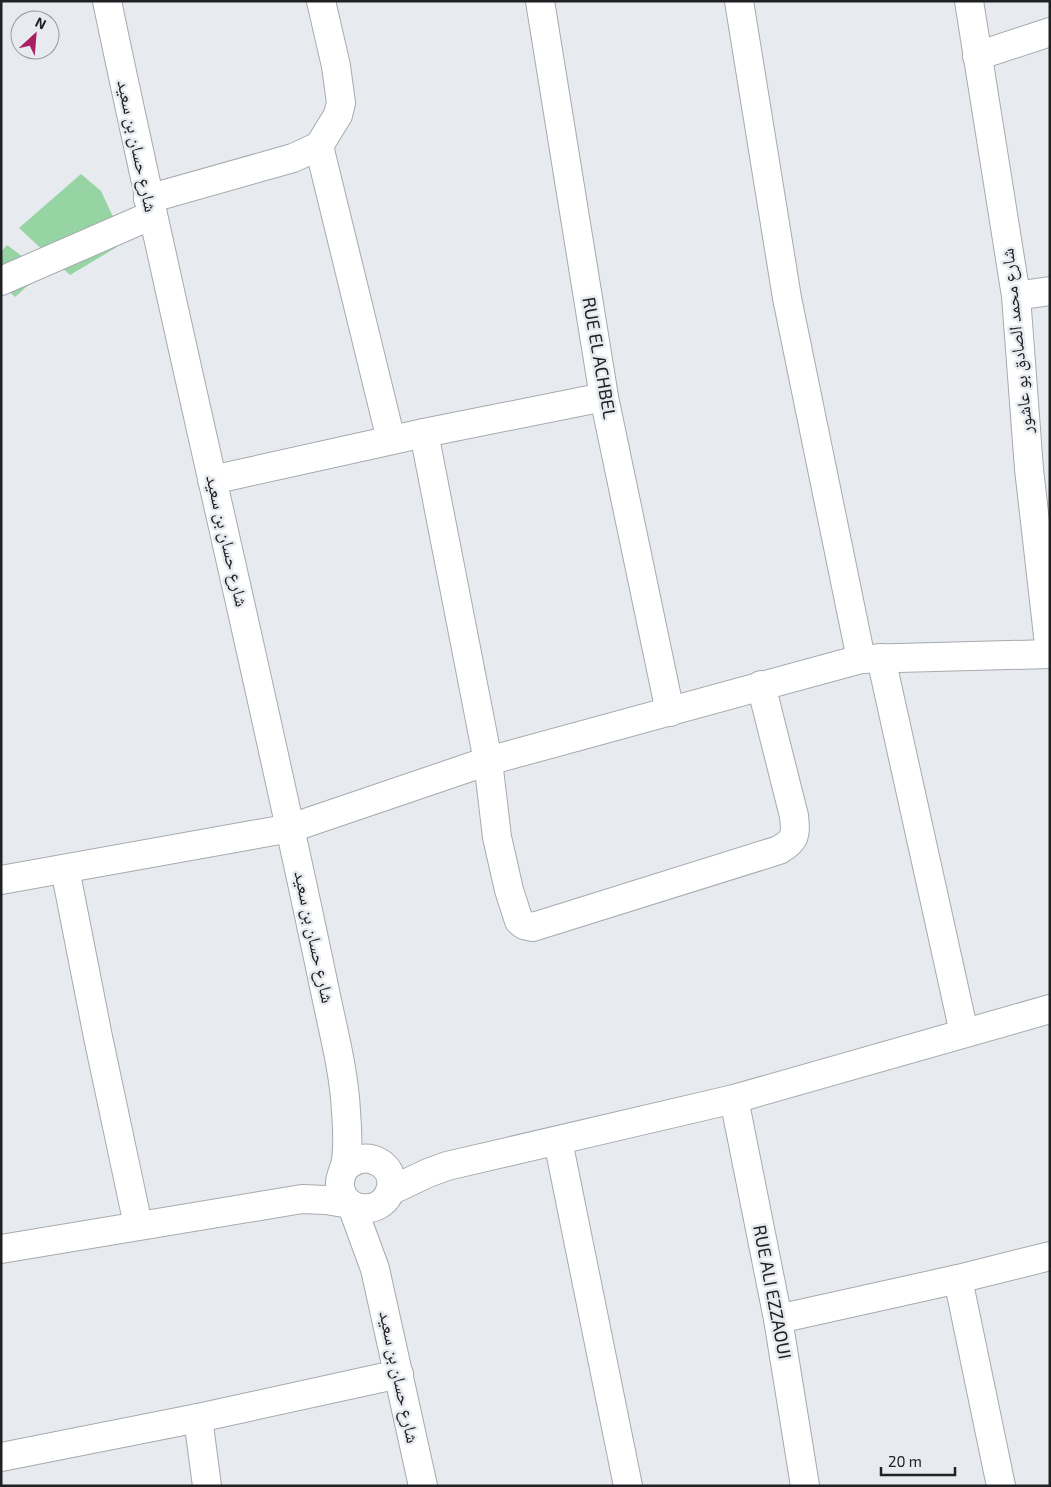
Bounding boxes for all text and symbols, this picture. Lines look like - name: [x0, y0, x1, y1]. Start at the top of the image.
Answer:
- north arrow: [10, 10, 60, 60]
- text: N: [33, 13, 49, 33]
- street label: شارع حسان بن سعيد: [112, 78, 163, 214]
- street label: شارع محمد الصادق بو عاشور: [995, 247, 1038, 436]
- street label: RUE EL ACHBEL: [578, 295, 622, 421]
- street label: شارع حسان بن سعيد: [201, 473, 254, 609]
- street label: شارع حسان بن سعيد: [289, 869, 340, 1005]
- street label: RUE ALI EZZAOUI: [749, 1223, 797, 1361]
- street label: شارع حسان بن سعيد: [374, 1309, 425, 1445]
- scale bar: [881, 1444, 955, 1476]
- text: 20 m: [888, 1452, 922, 1470]

